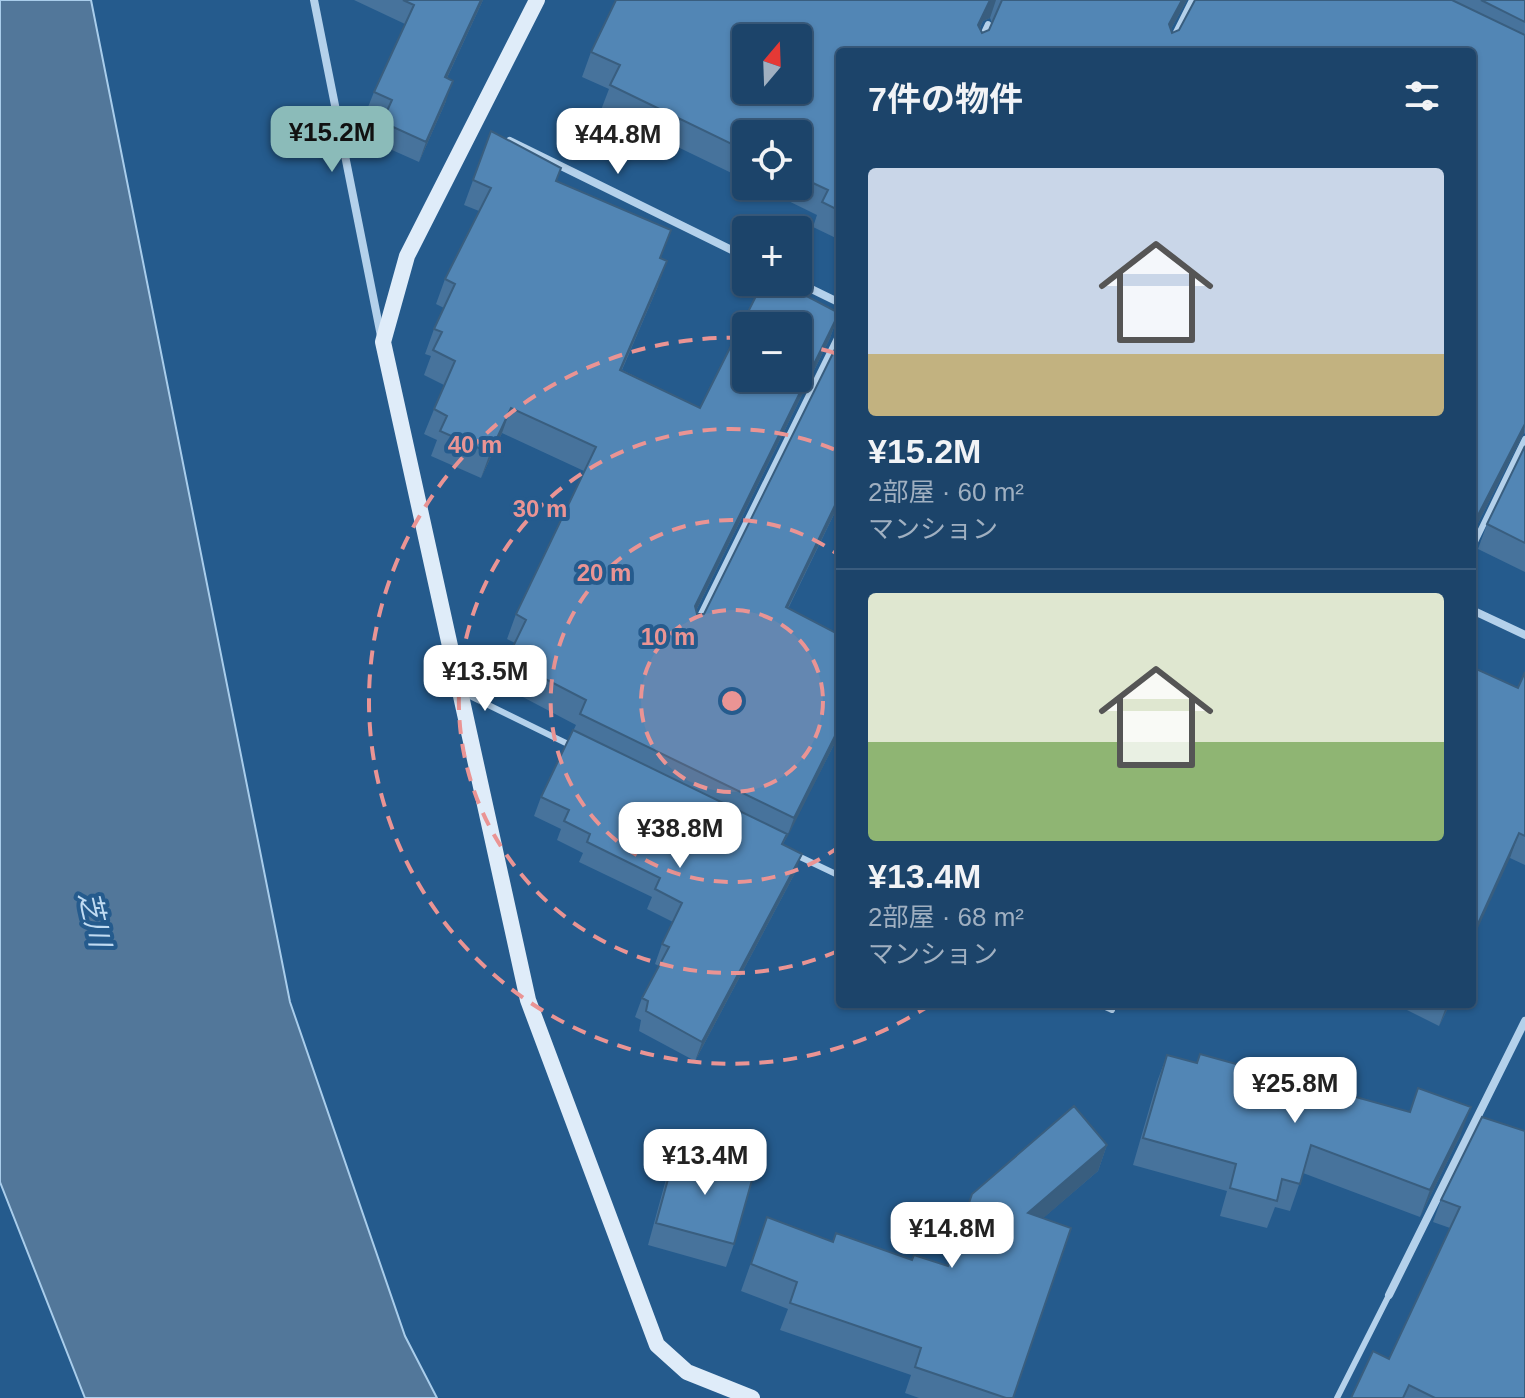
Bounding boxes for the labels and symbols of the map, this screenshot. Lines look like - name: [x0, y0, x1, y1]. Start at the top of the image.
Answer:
- north arrow: [732, 24, 812, 104]
- pin: ¥15.2M: [267, 106, 397, 174]
- pin: ¥44.8M: [553, 108, 683, 176]
- text: 40 m: [448, 431, 502, 458]
- text: 30 m: [513, 495, 567, 522]
- text: 20 m: [577, 559, 631, 586]
- text: 10 m: [641, 623, 695, 650]
- pin: ¥13.5M: [420, 645, 550, 713]
- centre of rings: [718, 687, 746, 715]
- pin: ¥38.8M: [615, 802, 745, 870]
- water label: 芝川: [73, 888, 117, 953]
- pin: ¥25.8M: [1230, 1057, 1360, 1125]
- pin: ¥13.4M: [640, 1129, 770, 1197]
- pin: ¥14.8M: [887, 1202, 1017, 1270]

